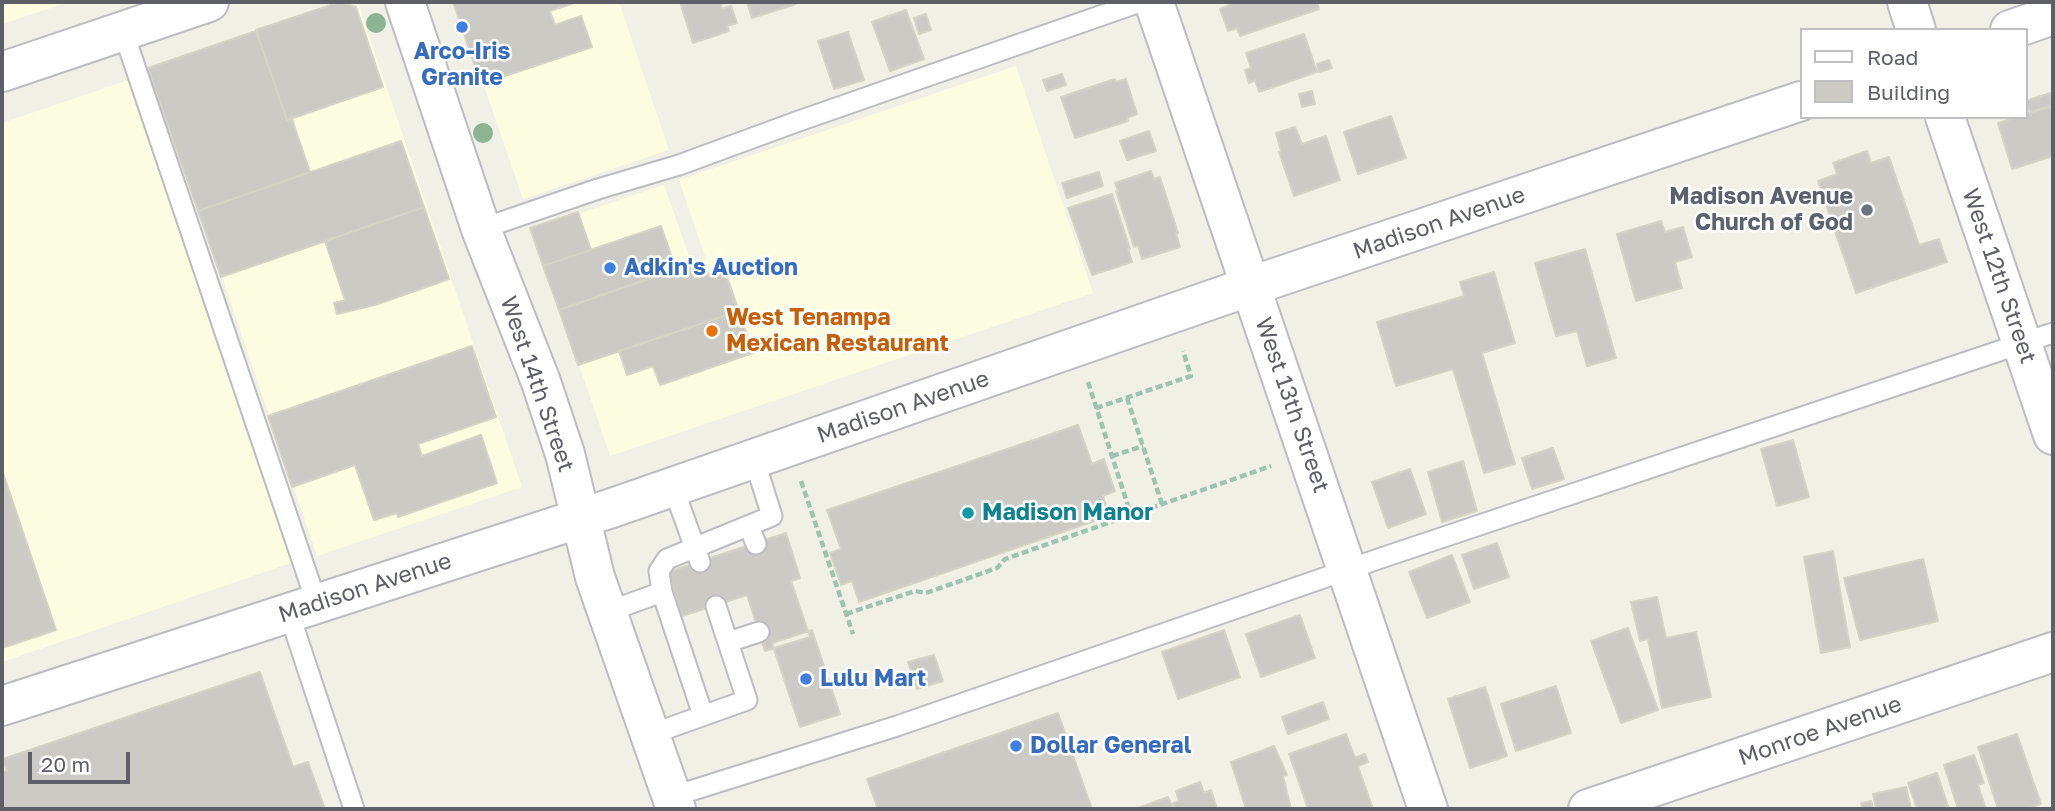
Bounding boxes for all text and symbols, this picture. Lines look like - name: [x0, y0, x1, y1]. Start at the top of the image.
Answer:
- marker: Arco-Iris Granite: [454, 19, 470, 35]
- legend: [1800, 28, 2027, 119]
- place label: Arco-Iris Granite: [414, 38, 510, 92]
- text: Road: [1867, 44, 1918, 70]
- text: Building: [1867, 79, 1950, 105]
- street label: Madison Avenue: [1349, 181, 1529, 265]
- place label: Madison Avenue Church of God: [1669, 183, 1853, 237]
- street label: West 12th Street: [1956, 185, 2042, 367]
- marker: Madison Avenue Church of God: [1859, 202, 1875, 218]
- place label: Adkin's Auction: [624, 254, 798, 282]
- marker: Adkin's Auction: [602, 260, 618, 276]
- street label: West 14th Street: [494, 293, 580, 475]
- place label: West Tenampa Mexican Restaurant: [726, 304, 949, 358]
- street label: West 13th Street: [1249, 314, 1335, 496]
- marker: West Tenampa Mexican Restaurant: [704, 323, 720, 339]
- street label: Madison Avenue: [813, 365, 993, 449]
- place label: Madison Manor: [982, 499, 1153, 527]
- marker: Madison Manor: [960, 505, 976, 521]
- street label: Madison Avenue: [275, 547, 455, 629]
- place label: Lulu Mart: [820, 665, 926, 693]
- marker: Lulu Mart: [798, 671, 814, 687]
- street label: Monroe Avenue: [1735, 690, 1905, 772]
- place label: Dollar General: [1030, 732, 1191, 760]
- scale bar: [32, 738, 133, 782]
- marker: Dollar General: [1008, 738, 1024, 754]
- text: 20 m: [41, 751, 90, 777]

